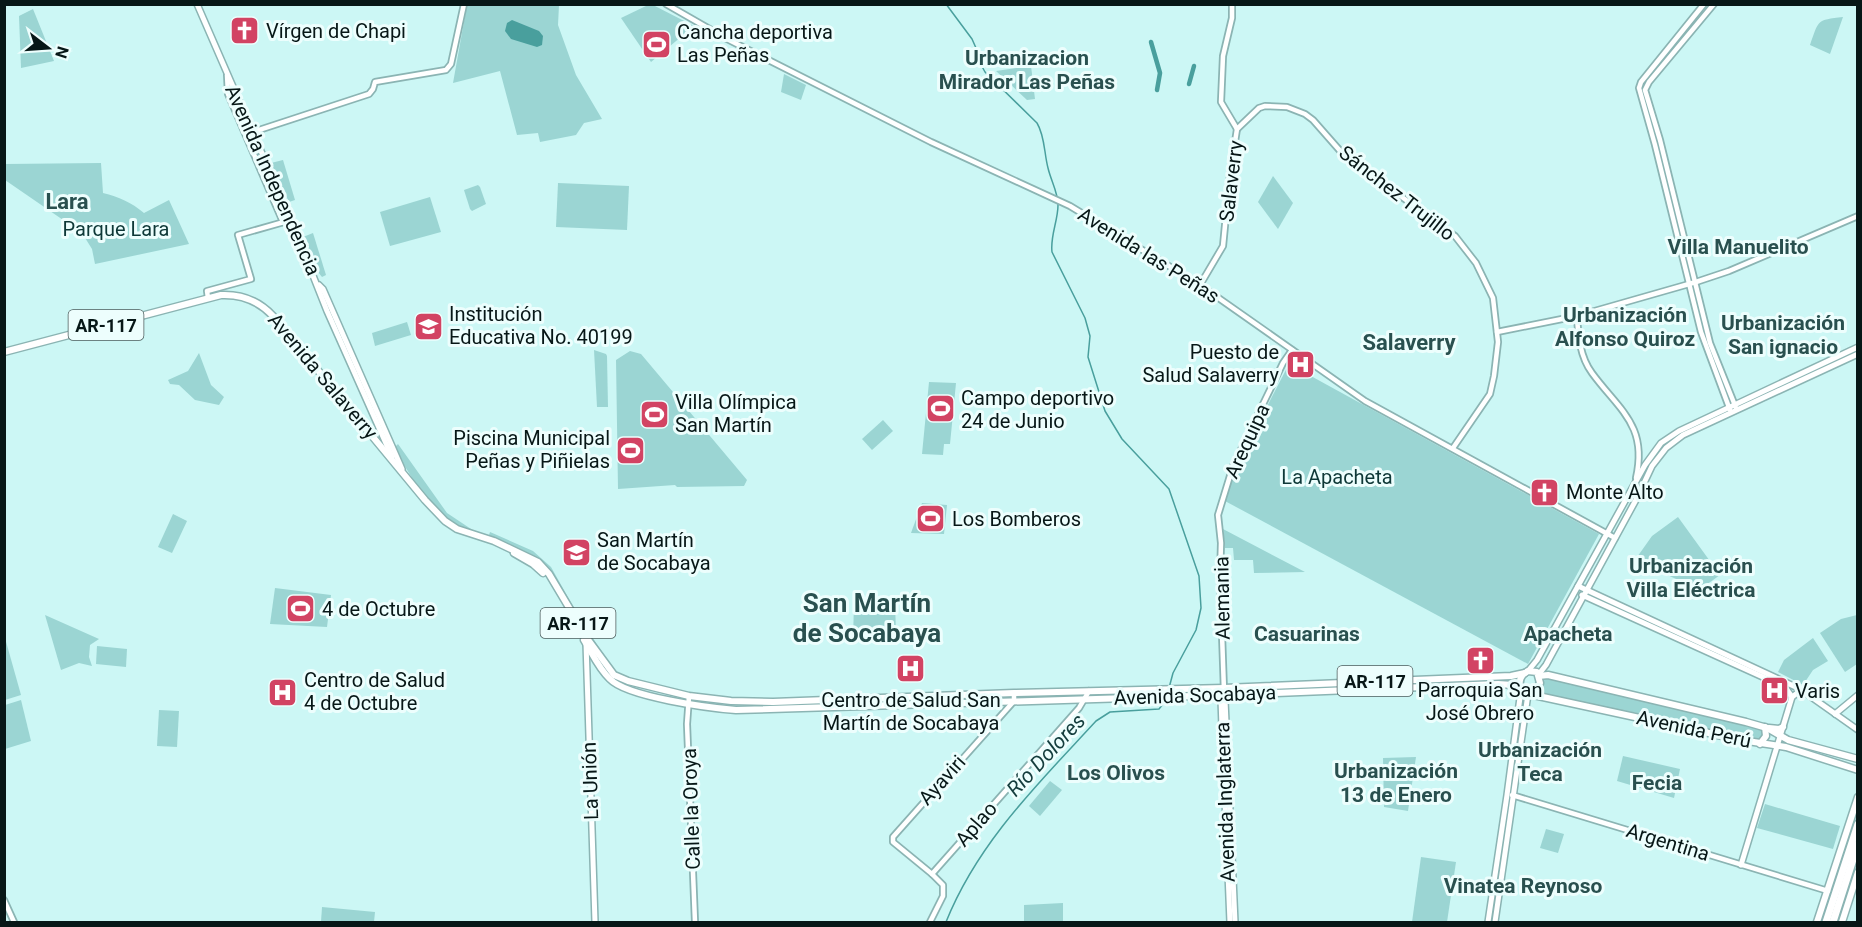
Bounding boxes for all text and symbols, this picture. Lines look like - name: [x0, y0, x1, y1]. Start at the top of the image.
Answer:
- church icon: Vírgen de Chapi: [229, 15, 261, 47]
- north arrow: [18, 18, 78, 78]
- place label: Vírgen de Chapi: [266, 19, 406, 43]
- place label: Cancha deportiva Las Peñas: [677, 20, 833, 67]
- sports icon: Cancha deportiva Las Peñas: [640, 28, 672, 60]
- text: N: [51, 44, 73, 60]
- district label: Urbanizacion Mirador Las Peñas: [939, 46, 1115, 94]
- street label: Avenida Independencia: [220, 81, 326, 279]
- street label: Salaverry: [1214, 138, 1248, 223]
- street label: Sánchez Trujillo: [1334, 140, 1460, 246]
- district label: Lara: [45, 189, 89, 214]
- street label: Avenida las Peñas: [1074, 202, 1224, 308]
- park label: Parque Lara: [63, 217, 169, 241]
- district label: Villa Manuelito: [1667, 235, 1809, 259]
- place label: Institución Educativa No. 40199: [449, 302, 633, 349]
- district label: Urbanización Alfonso Quiroz: [1555, 303, 1695, 351]
- street label: Avenida Salaverry: [263, 308, 383, 444]
- road number: AR-117: [68, 310, 144, 340]
- school or university icon: Institución Educativa No. 40199: [412, 310, 444, 342]
- district label: Urbanización San ignacio: [1721, 311, 1845, 359]
- district label: Salaverry: [1362, 330, 1456, 355]
- place label: Puesto de Salud Salaverry: [1142, 340, 1280, 387]
- hospital icon: Puesto de Salud Salaverry: [1284, 348, 1316, 380]
- place label: Campo deportivo 24 de Junio: [961, 386, 1114, 433]
- place label: Villa Olímpica San Martín: [675, 390, 797, 437]
- sports icon: Campo deportivo 24 de Junio: [924, 393, 956, 425]
- sports icon: Villa Olímpica San Martín: [638, 398, 670, 430]
- street label: Arequipa: [1219, 400, 1275, 482]
- place label: Piscina Municipal Peñas y Piñielas: [453, 426, 610, 473]
- sports icon: Piscina Municipal Peñas y Piñielas: [615, 434, 647, 466]
- park label: La Apacheta: [1281, 465, 1393, 489]
- church icon: Monte Alto: [1529, 476, 1561, 508]
- place label: Monte Alto: [1566, 480, 1664, 504]
- sports icon: Los Bomberos: [915, 503, 947, 535]
- place label: Los Bomberos: [952, 507, 1081, 531]
- place label: San Martín de Socabaya: [597, 528, 711, 575]
- school or university icon: San Martín de Socabaya: [560, 536, 592, 568]
- district label: Urbanización Villa Eléctrica: [1626, 554, 1756, 602]
- street label: Alemania: [1209, 556, 1235, 640]
- district label: San Martín de Socabaya: [793, 588, 941, 648]
- sports icon: 4 de Octubre: [285, 593, 317, 625]
- place label: 4 de Octubre: [322, 597, 435, 621]
- road number: AR-117: [540, 608, 616, 638]
- district label: Casuarinas: [1254, 622, 1360, 646]
- district label: Apacheta: [1523, 622, 1613, 646]
- church icon: Parroquia San José Obrero: [1464, 644, 1496, 676]
- hospital icon: Centro de Salud San Martín de Socabaya: [895, 653, 927, 685]
- road number: AR-117: [1338, 666, 1412, 696]
- place label: Centro de Salud 4 de Octubre: [304, 668, 445, 715]
- hospital icon: Varis: [1758, 675, 1790, 707]
- hospital icon: Centro de Salud 4 de Octubre: [267, 676, 299, 708]
- place label: Parroquia San José Obrero: [1417, 678, 1543, 725]
- place label: Varis: [1795, 679, 1840, 703]
- street label: Avenida Socabaya: [1113, 680, 1277, 710]
- place label: Centro de Salud San Martín de Socabaya: [821, 688, 1001, 735]
- street label: Avenida Perú: [1634, 705, 1754, 753]
- water label: Río Dolores: [1002, 709, 1090, 801]
- street label: Avenida Inglaterra: [1210, 721, 1240, 883]
- district label: Urbanización Teca: [1478, 738, 1602, 786]
- street label: La Unión: [577, 742, 603, 820]
- street label: Calle la Oroya: [677, 748, 705, 870]
- street label: Ayaviri: [913, 750, 971, 810]
- district label: Urbanización 13 de Enero: [1334, 759, 1458, 807]
- district label: Los Olivos: [1067, 761, 1165, 785]
- district label: Fecia: [1632, 771, 1682, 795]
- street label: Aplao: [950, 797, 1002, 851]
- street label: Argentina: [1623, 818, 1713, 866]
- district label: Vinatea Reynoso: [1444, 874, 1602, 898]

